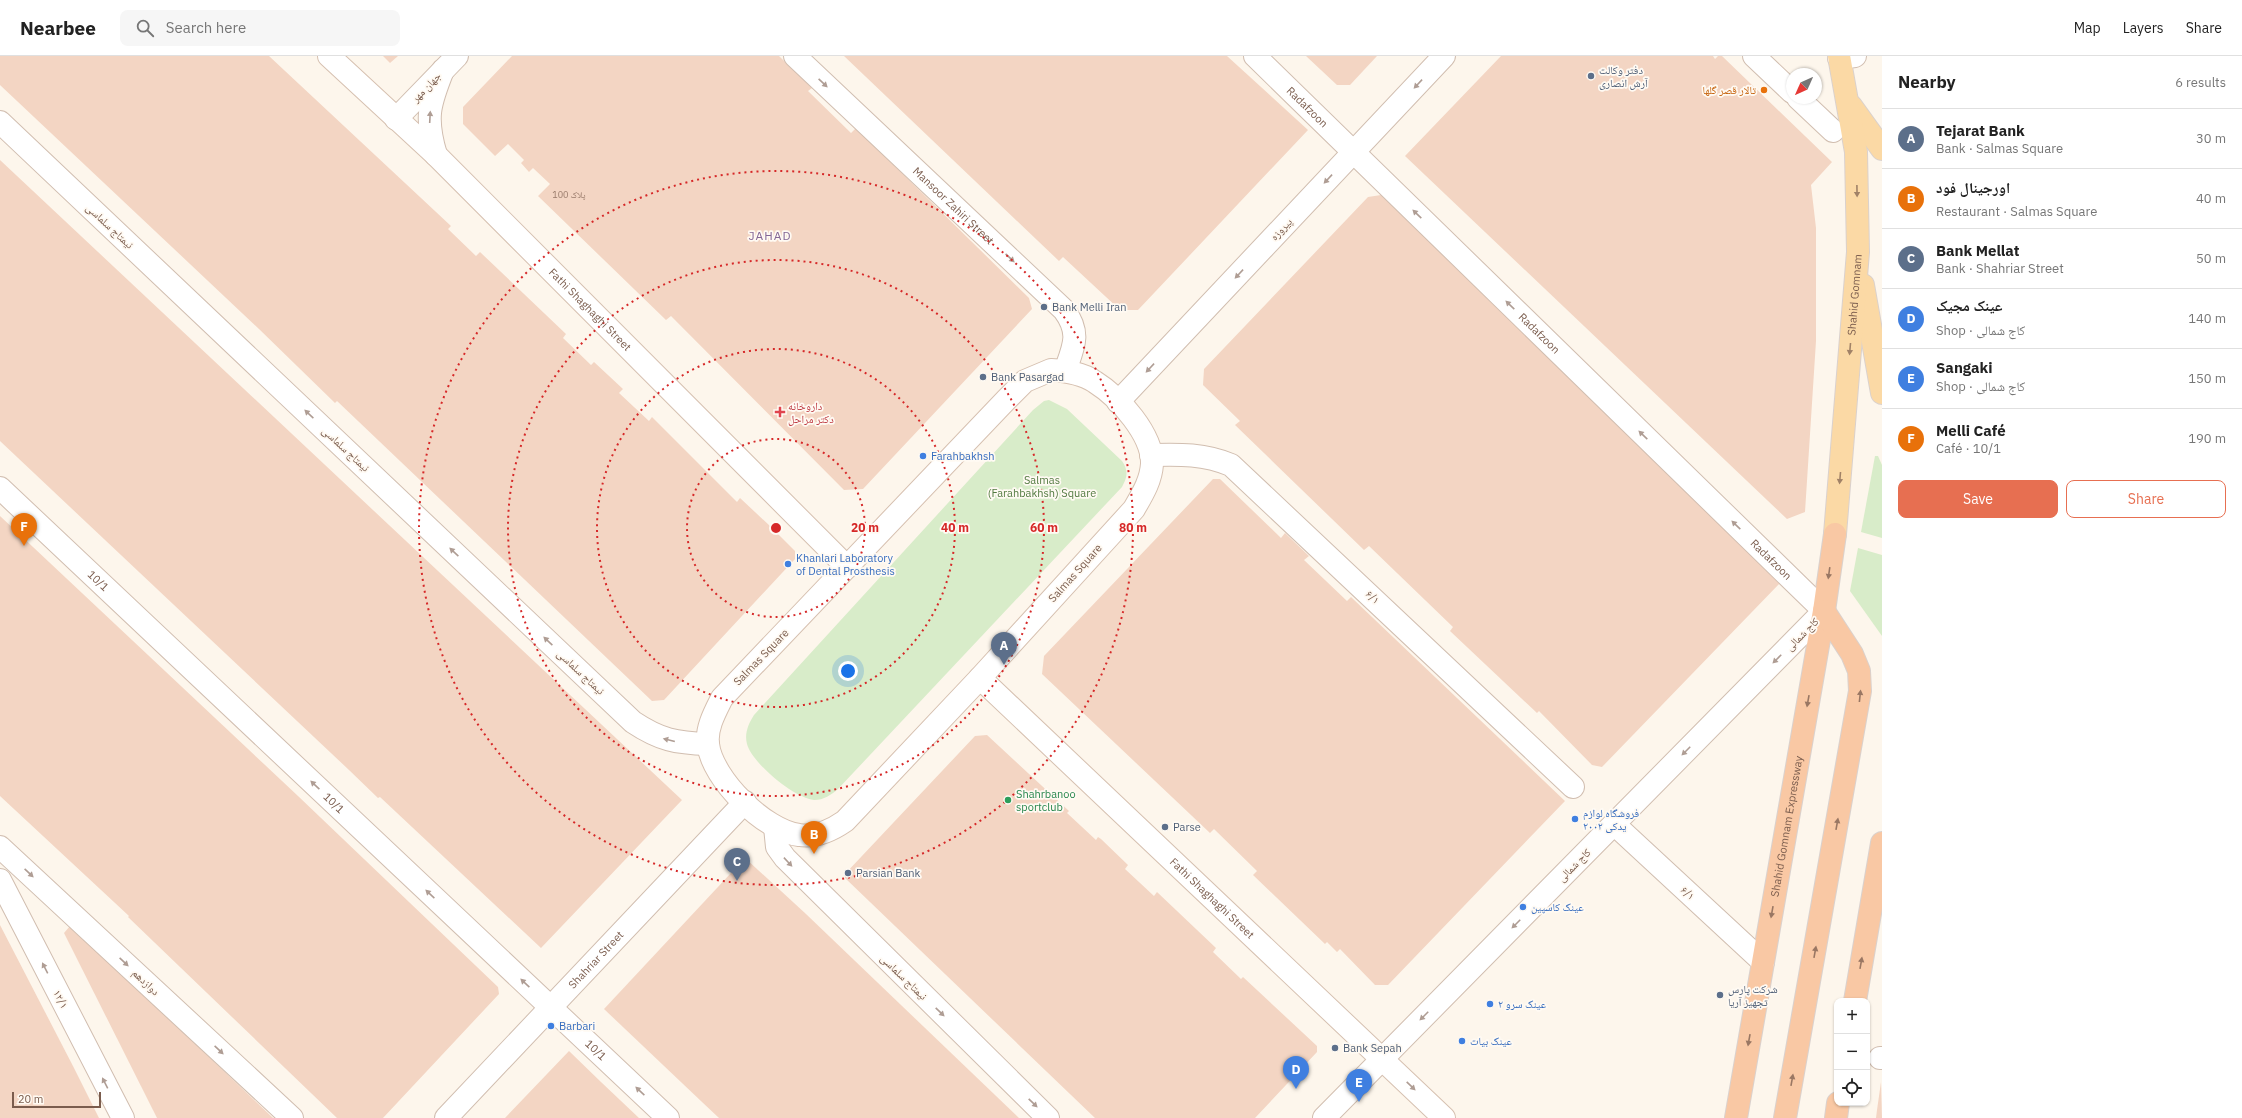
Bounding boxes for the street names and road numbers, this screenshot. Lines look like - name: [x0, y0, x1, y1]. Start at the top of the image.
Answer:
- street label: جهان مهر: [408, 69, 444, 106]
- street label: Radafzoon: [1284, 84, 1331, 130]
- street label: Mansoor Zahiri Street: [910, 164, 997, 247]
- street label: نیمتاج سلماسی: [83, 200, 137, 252]
- street label: پیروزه: [1267, 215, 1295, 243]
- street label: Shahid Gomnam: [1844, 254, 1865, 336]
- street label: Fathi Shaghaghi Street: [546, 265, 634, 354]
- street label: Radafzoon: [1516, 310, 1563, 356]
- street label: نیمتاج سلماسی: [319, 423, 373, 475]
- street label: Radafzoon: [1748, 536, 1795, 583]
- street label: Salmas Square: [1045, 541, 1105, 605]
- street label: 10/1: [85, 567, 112, 594]
- street label: ۶/۱: [1363, 587, 1383, 607]
- street label: کاج شمالی: [1782, 614, 1822, 654]
- street label: Salmas Square: [730, 626, 792, 688]
- street label: نیمتاج سلماسی: [554, 646, 608, 698]
- street label: Shahid Gomnam Expressway: [1767, 754, 1806, 898]
- street label: 10/1: [320, 790, 348, 817]
- street label: کاج شمالی: [1554, 845, 1594, 885]
- street label: Fathi Shaghaghi Street: [1167, 855, 1257, 942]
- street label: ۶/۱: [1678, 883, 1698, 903]
- street label: Shahriar Street: [565, 928, 627, 991]
- street label: نیمتاج سلماسی: [878, 951, 930, 1003]
- street label: دوازدهم: [129, 966, 163, 999]
- street label: ١٢/١: [50, 987, 72, 1011]
- street label: 10/1: [582, 1037, 610, 1064]

